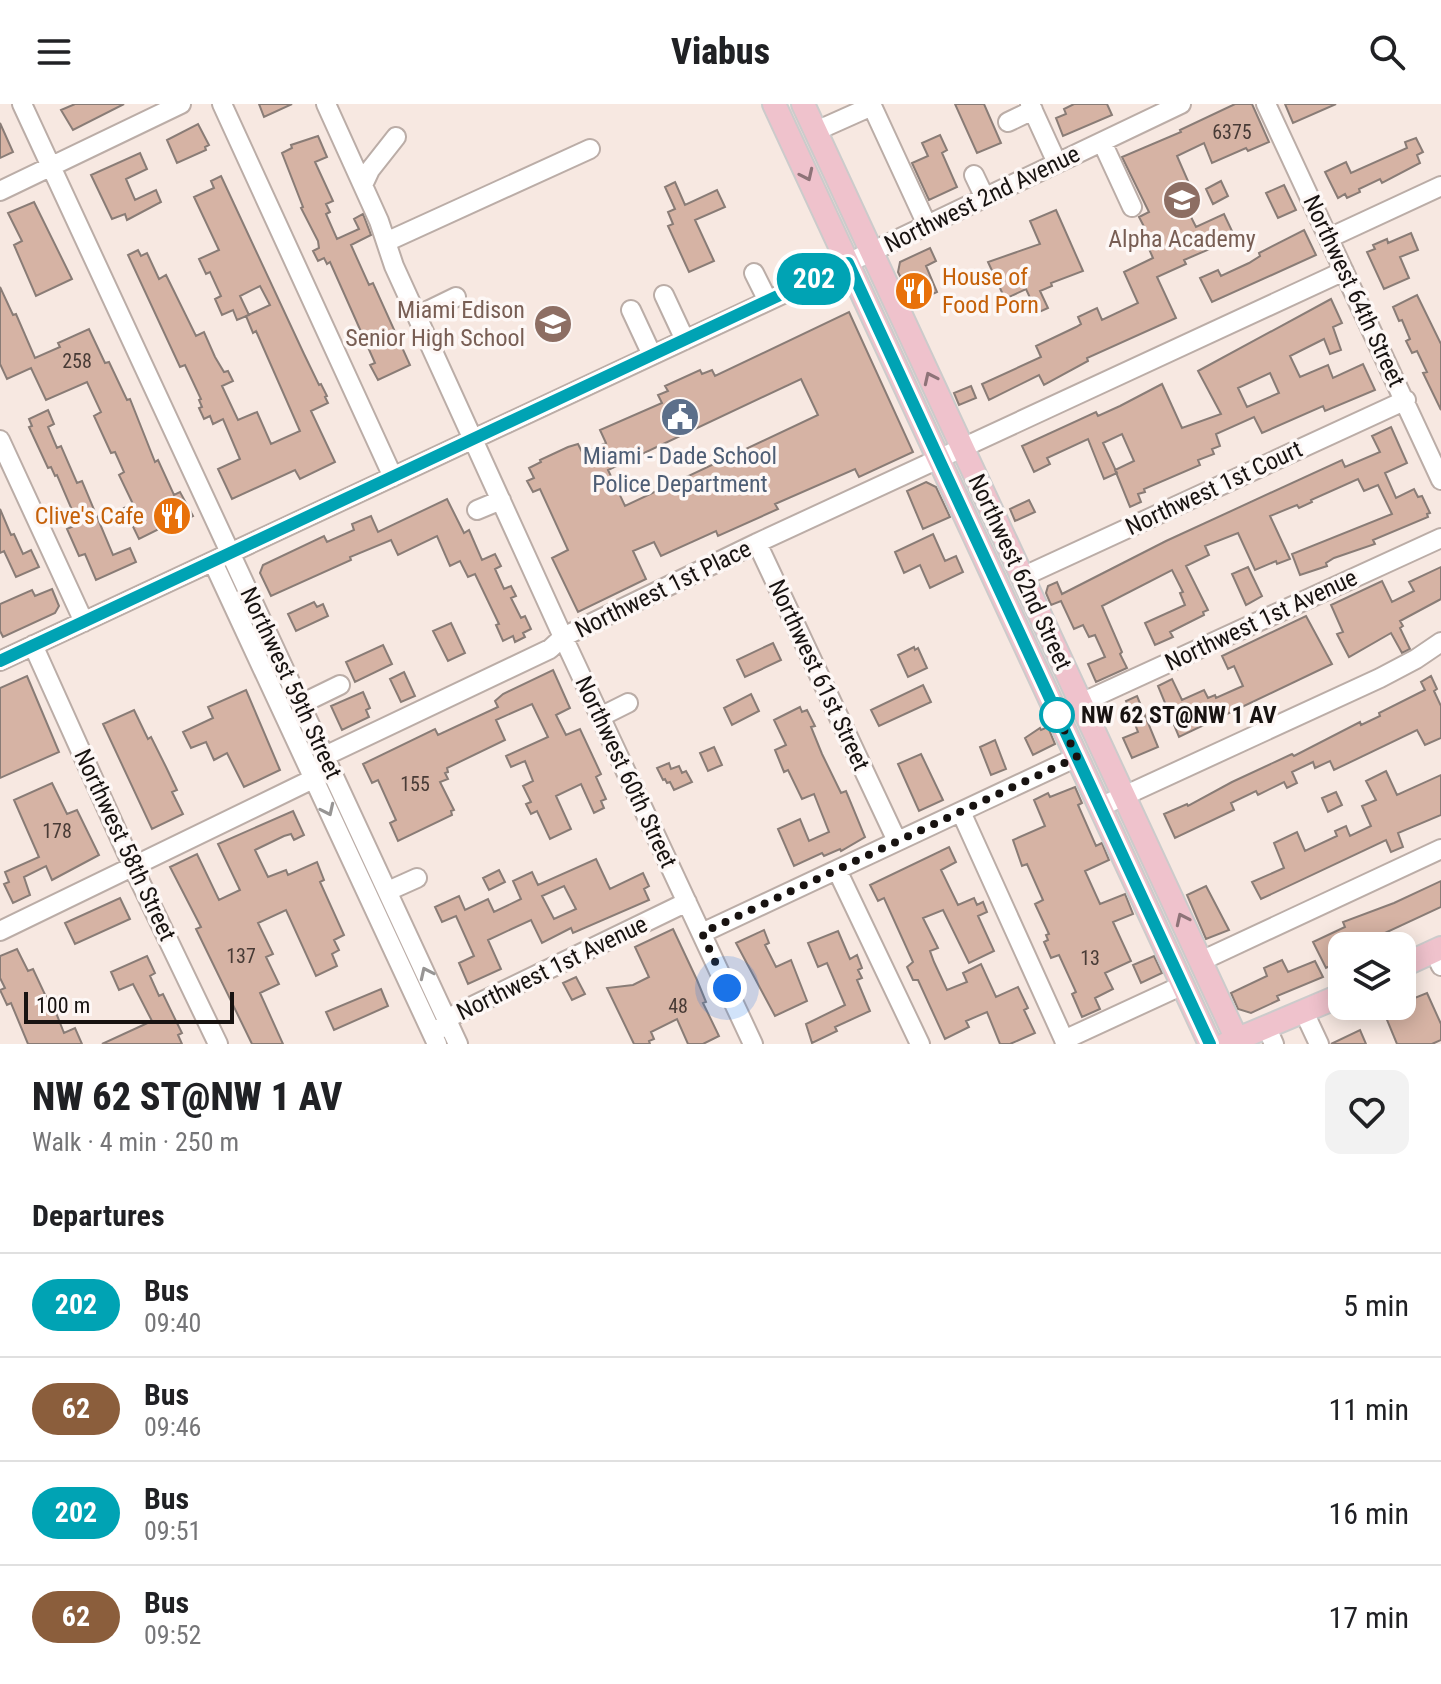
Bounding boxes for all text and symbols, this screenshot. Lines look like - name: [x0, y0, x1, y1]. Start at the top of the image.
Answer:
- icon: menu: [32, 30, 76, 74]
- icon: search: [1365, 30, 1409, 74]
- text: Viabus: [671, 31, 770, 73]
- house number: 6375: [1212, 120, 1252, 144]
- street label: Northwest 2nd Avenue: [880, 140, 1084, 258]
- one-way arrow: [797, 166, 813, 181]
- school or university icon: Alpha Academy: [1161, 179, 1203, 221]
- street label: Northwest 64th Street: [1297, 191, 1411, 391]
- place label: Alpha Academy: [1108, 225, 1256, 253]
- line badge: 202: [768, 253, 860, 305]
- text: 202: [793, 262, 835, 295]
- place label: House of Food Porn: [942, 263, 1039, 319]
- restaurant icon: House of Food Porn: [893, 270, 935, 312]
- place label: Miami Edison Senior High School: [345, 296, 525, 352]
- school or university icon: Miami Edison Senior High School: [532, 303, 574, 345]
- house number: 258: [62, 349, 92, 373]
- one-way arrow: [924, 372, 940, 386]
- public building icon: Miami - Dade School Police Department: [659, 396, 701, 438]
- street label: Northwest 1st Court: [1121, 435, 1307, 541]
- place label: Miami - Dade School Police Department: [583, 442, 777, 498]
- street label: Northwest 62nd Street: [962, 470, 1078, 674]
- restaurant icon: Clive's Cafe: [151, 495, 193, 537]
- place label: Clive's Cafe: [35, 502, 144, 530]
- street label: Northwest 1st Place: [571, 534, 755, 644]
- street label: Northwest 1st Avenue: [1161, 563, 1361, 677]
- street label: Northwest 61st Street: [762, 575, 876, 775]
- street label: Northwest 59th Street: [234, 583, 348, 783]
- street label: Northwest 60th Street: [569, 672, 683, 872]
- marker: NW 62 ST@NW 1 AV: [1040, 698, 1074, 732]
- place label: NW 62 ST@NW 1 AV: [1081, 701, 1277, 729]
- street label: Northwest 58th Street: [68, 745, 182, 945]
- house number: 155: [400, 772, 430, 796]
- one-way arrow: [318, 802, 334, 817]
- house number: 178: [42, 819, 72, 843]
- street label: Northwest 1st Avenue: [452, 910, 652, 1026]
- one-way arrow: [1176, 912, 1192, 927]
- map controls: [1328, 932, 1416, 1020]
- button: layers: [1328, 932, 1416, 1020]
- house number: 137: [226, 944, 256, 968]
- house number: 13: [1080, 946, 1100, 970]
- one-way arrow: [419, 967, 435, 981]
- your location: [707, 968, 747, 1008]
- scale bar: [24, 988, 234, 1024]
- text: 100 m: [36, 993, 90, 1018]
- house number: 48: [668, 994, 688, 1018]
- button: heart: [1325, 1070, 1409, 1154]
- text: NW 62 ST@NW 1 AV: [32, 1075, 342, 1119]
- text: Walk · 4 min · 250 m: [32, 1127, 239, 1157]
- text: Departures: [32, 1198, 165, 1233]
- text: Bus: [144, 1273, 189, 1308]
- text: 202: [55, 1288, 97, 1321]
- text: 5 min: [1343, 1288, 1409, 1323]
- text: 09:40: [144, 1308, 201, 1338]
- text: Bus: [144, 1377, 189, 1412]
- text: 62: [62, 1392, 90, 1425]
- text: 11 min: [1328, 1392, 1409, 1427]
- text: 09:46: [144, 1412, 201, 1442]
- text: Bus: [144, 1481, 189, 1516]
- text: 202: [55, 1496, 97, 1529]
- text: 16 min: [1328, 1496, 1409, 1531]
- text: 09:51: [144, 1516, 201, 1546]
- text: Bus: [144, 1585, 189, 1620]
- text: 62: [62, 1600, 90, 1633]
- text: 17 min: [1328, 1600, 1409, 1635]
- text: 09:52: [144, 1620, 201, 1650]

